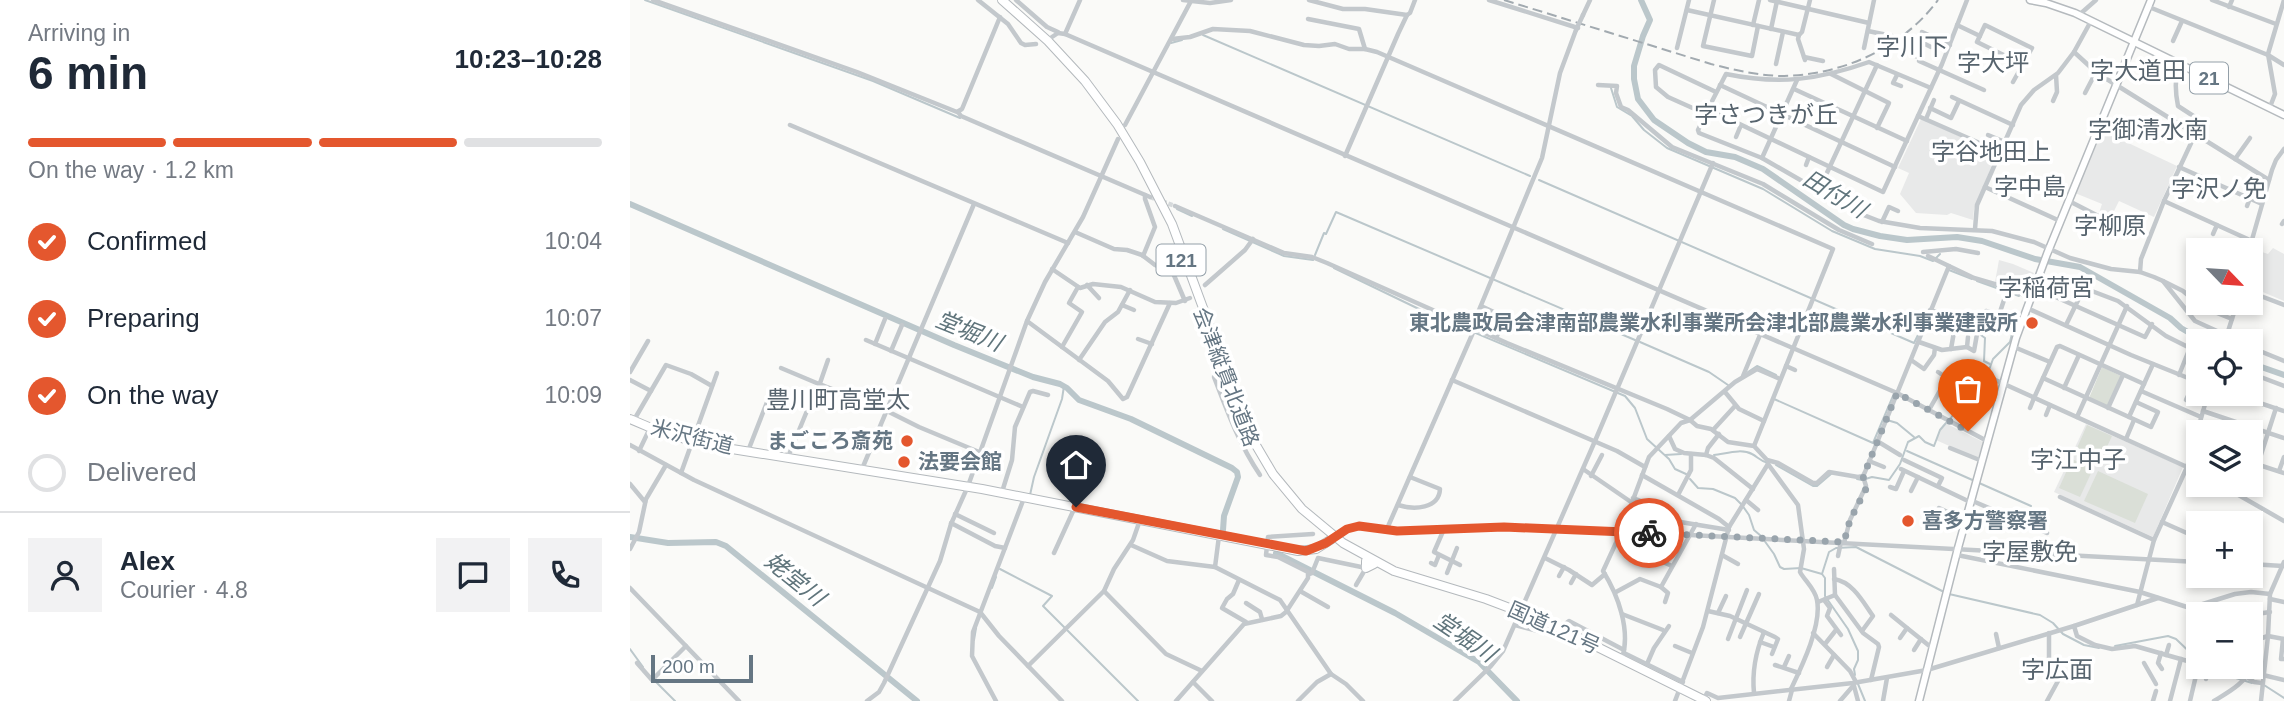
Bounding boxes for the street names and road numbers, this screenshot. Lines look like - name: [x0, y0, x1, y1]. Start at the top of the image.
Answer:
- road number: 21: [2190, 62, 2228, 94]
- road number: 121: [1156, 244, 1206, 276]
- street label: 会津縦貫北道路: [1189, 304, 1264, 450]
- street label: 米沢街道: [649, 415, 736, 458]
- street label: 国道121号: [1505, 597, 1604, 658]

